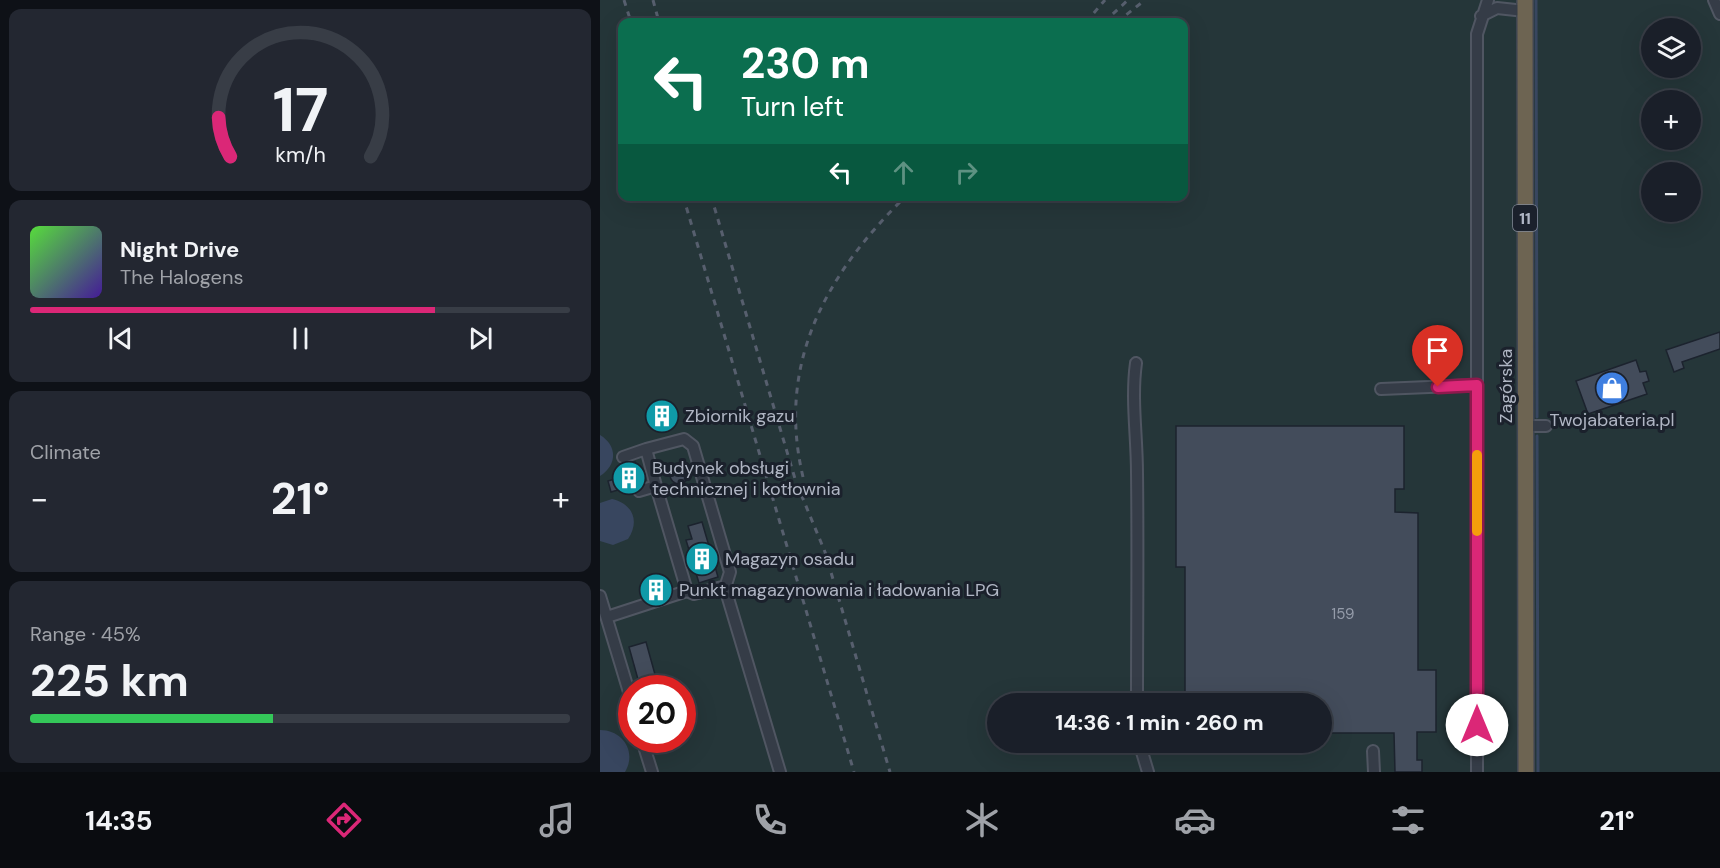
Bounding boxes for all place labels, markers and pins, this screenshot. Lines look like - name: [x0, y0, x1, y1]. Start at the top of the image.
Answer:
- pin: [1412, 325, 1463, 387]
- shop icon: Twojabateria.pl: [1594, 370, 1630, 406]
- building icon: Zbiornik gazu: [644, 398, 680, 434]
- place label: Zbiornik gazu: [685, 404, 795, 428]
- place label: Twojabateria.pl: [1550, 408, 1674, 432]
- place label: Budynek obsługi technicznej i kotłownia: [652, 456, 841, 501]
- building icon: Budynek obsługi technicznej i kotłownia: [611, 460, 647, 496]
- building icon: Magazyn osadu: [684, 541, 720, 577]
- place label: Magazyn osadu: [725, 547, 854, 571]
- building icon: Punkt magazynowania i ładowania LPG: [638, 572, 674, 608]
- place label: Punkt magazynowania i ładowania LPG: [679, 578, 999, 602]

